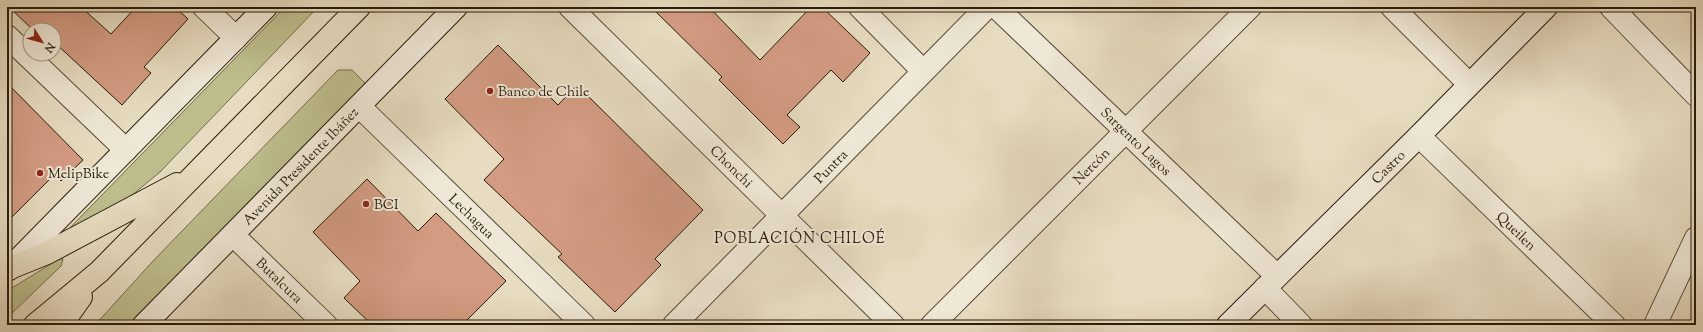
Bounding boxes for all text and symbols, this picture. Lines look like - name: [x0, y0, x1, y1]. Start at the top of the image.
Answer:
- north arrow: [22, 22, 62, 62]
- text: N: [40, 38, 59, 56]
- place label: Banco de Chile: [498, 83, 589, 103]
- marker: Banco de Chile: [485, 86, 495, 96]
- street label: Avenida Presidente Ibáñez: [239, 104, 364, 231]
- street label: Sargento Lagos: [1095, 104, 1175, 181]
- street label: Chonchi: [704, 142, 757, 194]
- street label: Nercón: [1070, 144, 1116, 190]
- street label: Puntra: [811, 146, 854, 189]
- street label: Castro: [1368, 146, 1411, 190]
- place label: MelipBike: [48, 165, 109, 185]
- marker: MelipBike: [35, 168, 45, 178]
- street label: Lechagua: [443, 190, 498, 245]
- place label: BCI: [374, 196, 399, 216]
- marker: BCI: [361, 199, 371, 209]
- street label: Queilen: [1491, 208, 1540, 256]
- district label: POBLACIÓN CHILOÉ: [714, 227, 886, 250]
- street label: Butalcura: [250, 254, 307, 309]

